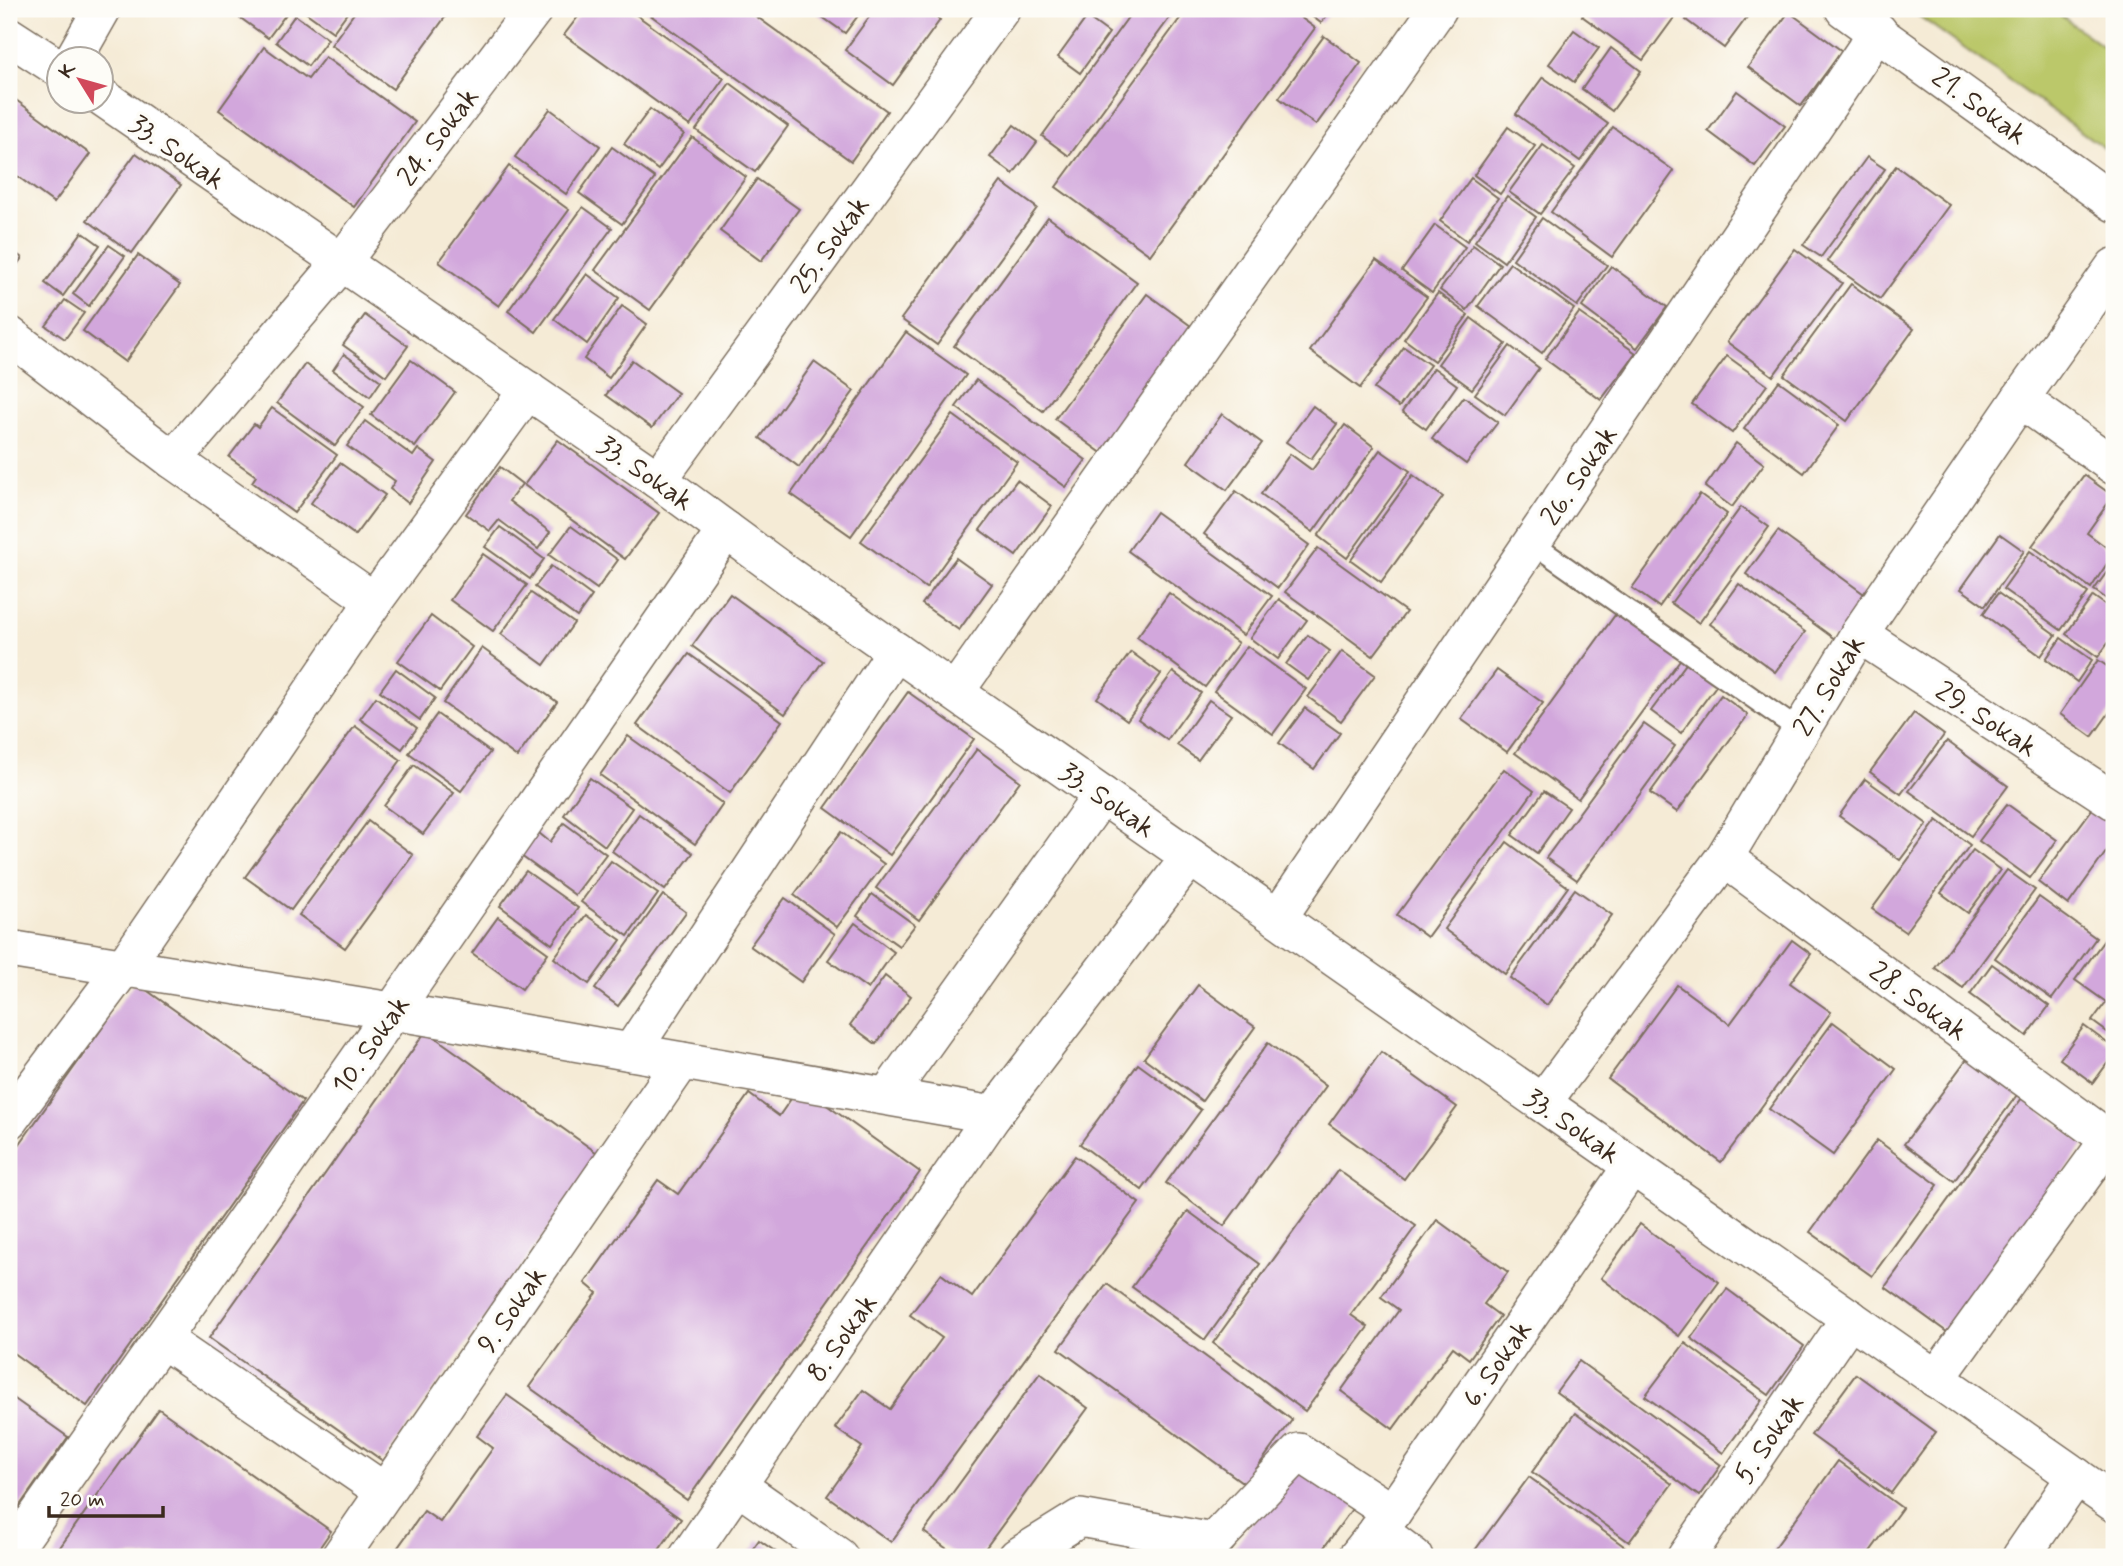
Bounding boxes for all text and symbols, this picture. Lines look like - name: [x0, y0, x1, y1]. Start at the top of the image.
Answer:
- north arrow: [46, 46, 116, 116]
- text: K: [54, 57, 82, 84]
- street label: 21. Sokak: [1923, 60, 2034, 154]
- street label: 24. Sokak: [390, 80, 488, 195]
- street label: 33. Sokak: [121, 107, 232, 199]
- street label: 25. Sokak: [783, 189, 879, 302]
- street label: 26. Sokak: [1533, 419, 1627, 534]
- street label: 33. Sokak: [589, 428, 700, 520]
- street label: 27. Sokak: [1785, 629, 1875, 744]
- street label: 29. Sokak: [1927, 673, 2044, 767]
- street label: 33. Sokak: [1051, 755, 1162, 847]
- street label: 28. Sokak: [1861, 954, 1974, 1050]
- street label: 10. Sokak: [325, 989, 420, 1102]
- street label: 33. Sokak: [1516, 1081, 1627, 1173]
- street label: 9. Sokak: [470, 1260, 556, 1361]
- street label: 8. Sokak: [799, 1287, 887, 1390]
- street label: 6. Sokak: [1455, 1313, 1542, 1415]
- street label: 5. Sokak: [1726, 1387, 1814, 1492]
- scale bar: [49, 1475, 163, 1519]
- text: 20 m: [60, 1486, 105, 1514]

